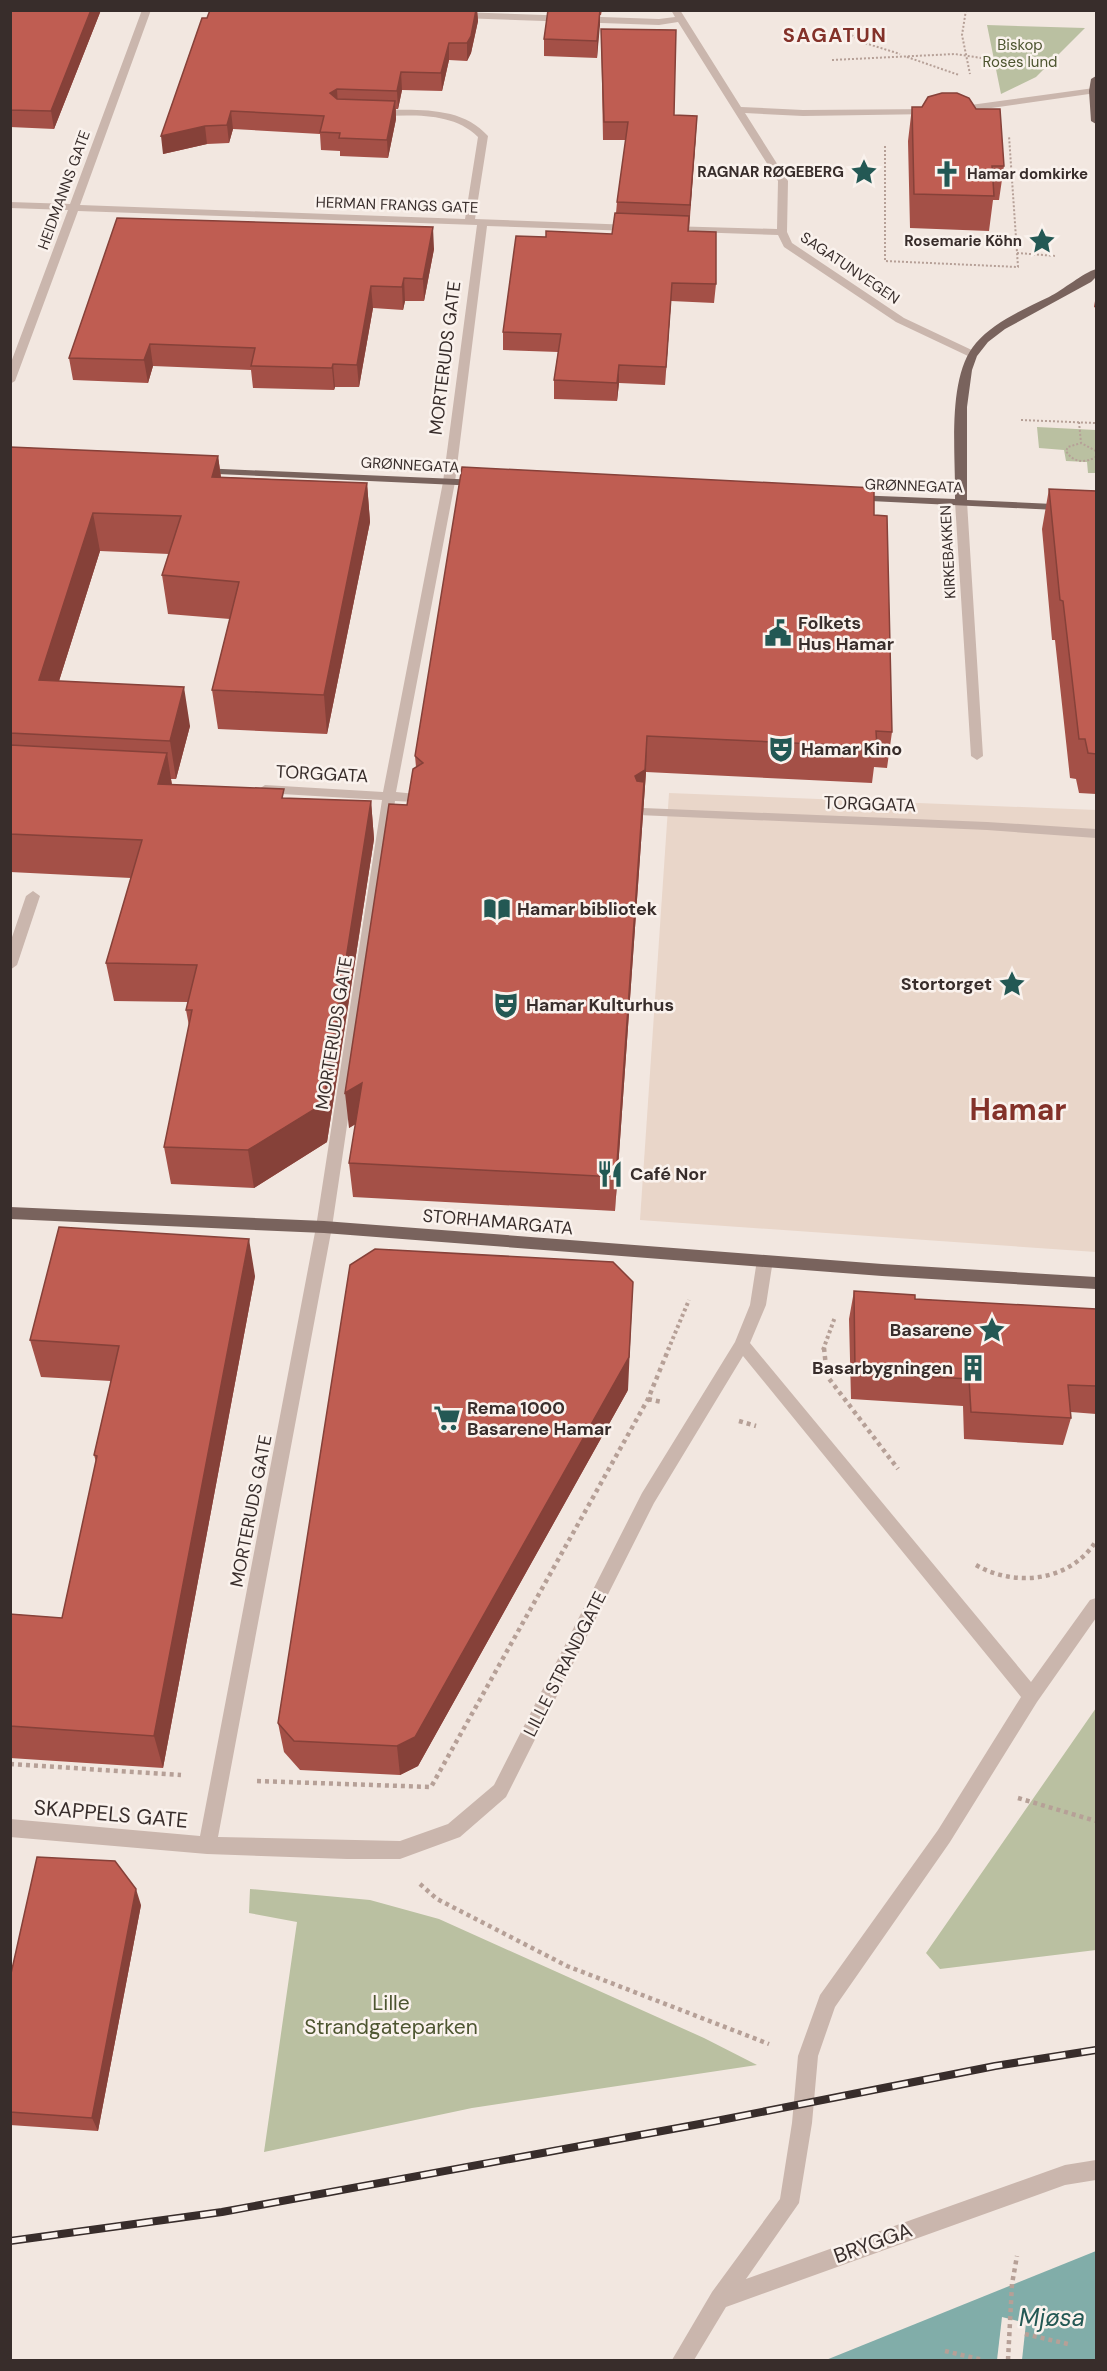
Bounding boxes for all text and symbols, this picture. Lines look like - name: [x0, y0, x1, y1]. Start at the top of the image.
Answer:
- district label: SAGATUN: [783, 22, 887, 48]
- park label: Biskop Roses lund: [983, 35, 1057, 72]
- street label: HEIDMANNS GATE: [33, 128, 95, 252]
- place icon: RAGNAR RØGEBERG: [849, 157, 879, 187]
- church icon: Hamar domkirke: [932, 159, 962, 189]
- place label: RAGNAR RØGEBERG: [697, 162, 844, 182]
- place label: Hamar domkirke: [967, 164, 1088, 184]
- street label: HERMAN FRANGS GATE: [315, 192, 479, 218]
- place icon: Rosemarie Köhn: [1027, 226, 1057, 256]
- street label: SAGATUNVEGEN: [797, 227, 903, 309]
- place label: Rosemarie Köhn: [904, 231, 1022, 251]
- street label: MORTERUDS GATE: [424, 280, 466, 436]
- street label: GRØNNEGATA: [360, 452, 460, 478]
- street label: GRØNNEGATA: [864, 474, 964, 498]
- street label: KIRKEBAKKEN: [936, 505, 960, 599]
- place label: Folkets Hus Hamar: [798, 611, 894, 656]
- public building icon: Folkets Hus Hamar: [763, 618, 793, 648]
- theatre icon: Hamar Kino: [766, 734, 796, 764]
- place label: Hamar Kino: [801, 737, 902, 761]
- street label: TORGGATA: [275, 760, 369, 788]
- street label: TORGGATA: [823, 790, 917, 818]
- library icon: Hamar bibliotek: [482, 894, 512, 924]
- place label: Hamar bibliotek: [517, 897, 658, 921]
- street label: MORTERUDS GATE: [310, 955, 358, 1111]
- place icon: Stortorget: [997, 969, 1027, 999]
- place label: Stortorget: [901, 972, 992, 996]
- theatre icon: Hamar Kulturhus: [491, 990, 521, 1020]
- place label: Hamar Kulturhus: [526, 993, 674, 1017]
- district label: Hamar: [969, 1090, 1067, 1129]
- restaurant icon: Café Nor: [595, 1159, 625, 1189]
- place label: Café Nor: [630, 1162, 707, 1186]
- street label: STORHAMARGATA: [422, 1203, 574, 1241]
- place icon: Basarene: [977, 1315, 1007, 1345]
- place label: Basarene: [890, 1318, 972, 1342]
- building icon: Basarbygningen: [958, 1353, 988, 1383]
- place label: Basarbygningen: [812, 1356, 953, 1380]
- place label: Rema 1000 Basarene Hamar: [467, 1396, 612, 1441]
- supermarket icon: Rema 1000 Basarene Hamar: [432, 1403, 462, 1433]
- street label: MORTERUDS GATE: [224, 1433, 278, 1589]
- street label: LILLE STRANDGATE: [518, 1587, 612, 1741]
- street label: SKAPPELS GATE: [33, 1793, 189, 1835]
- park label: Lille Strandgateparken: [304, 1989, 478, 2041]
- street label: BRYGGA: [830, 2216, 916, 2270]
- water label: Mjøsa: [1019, 2302, 1085, 2333]

